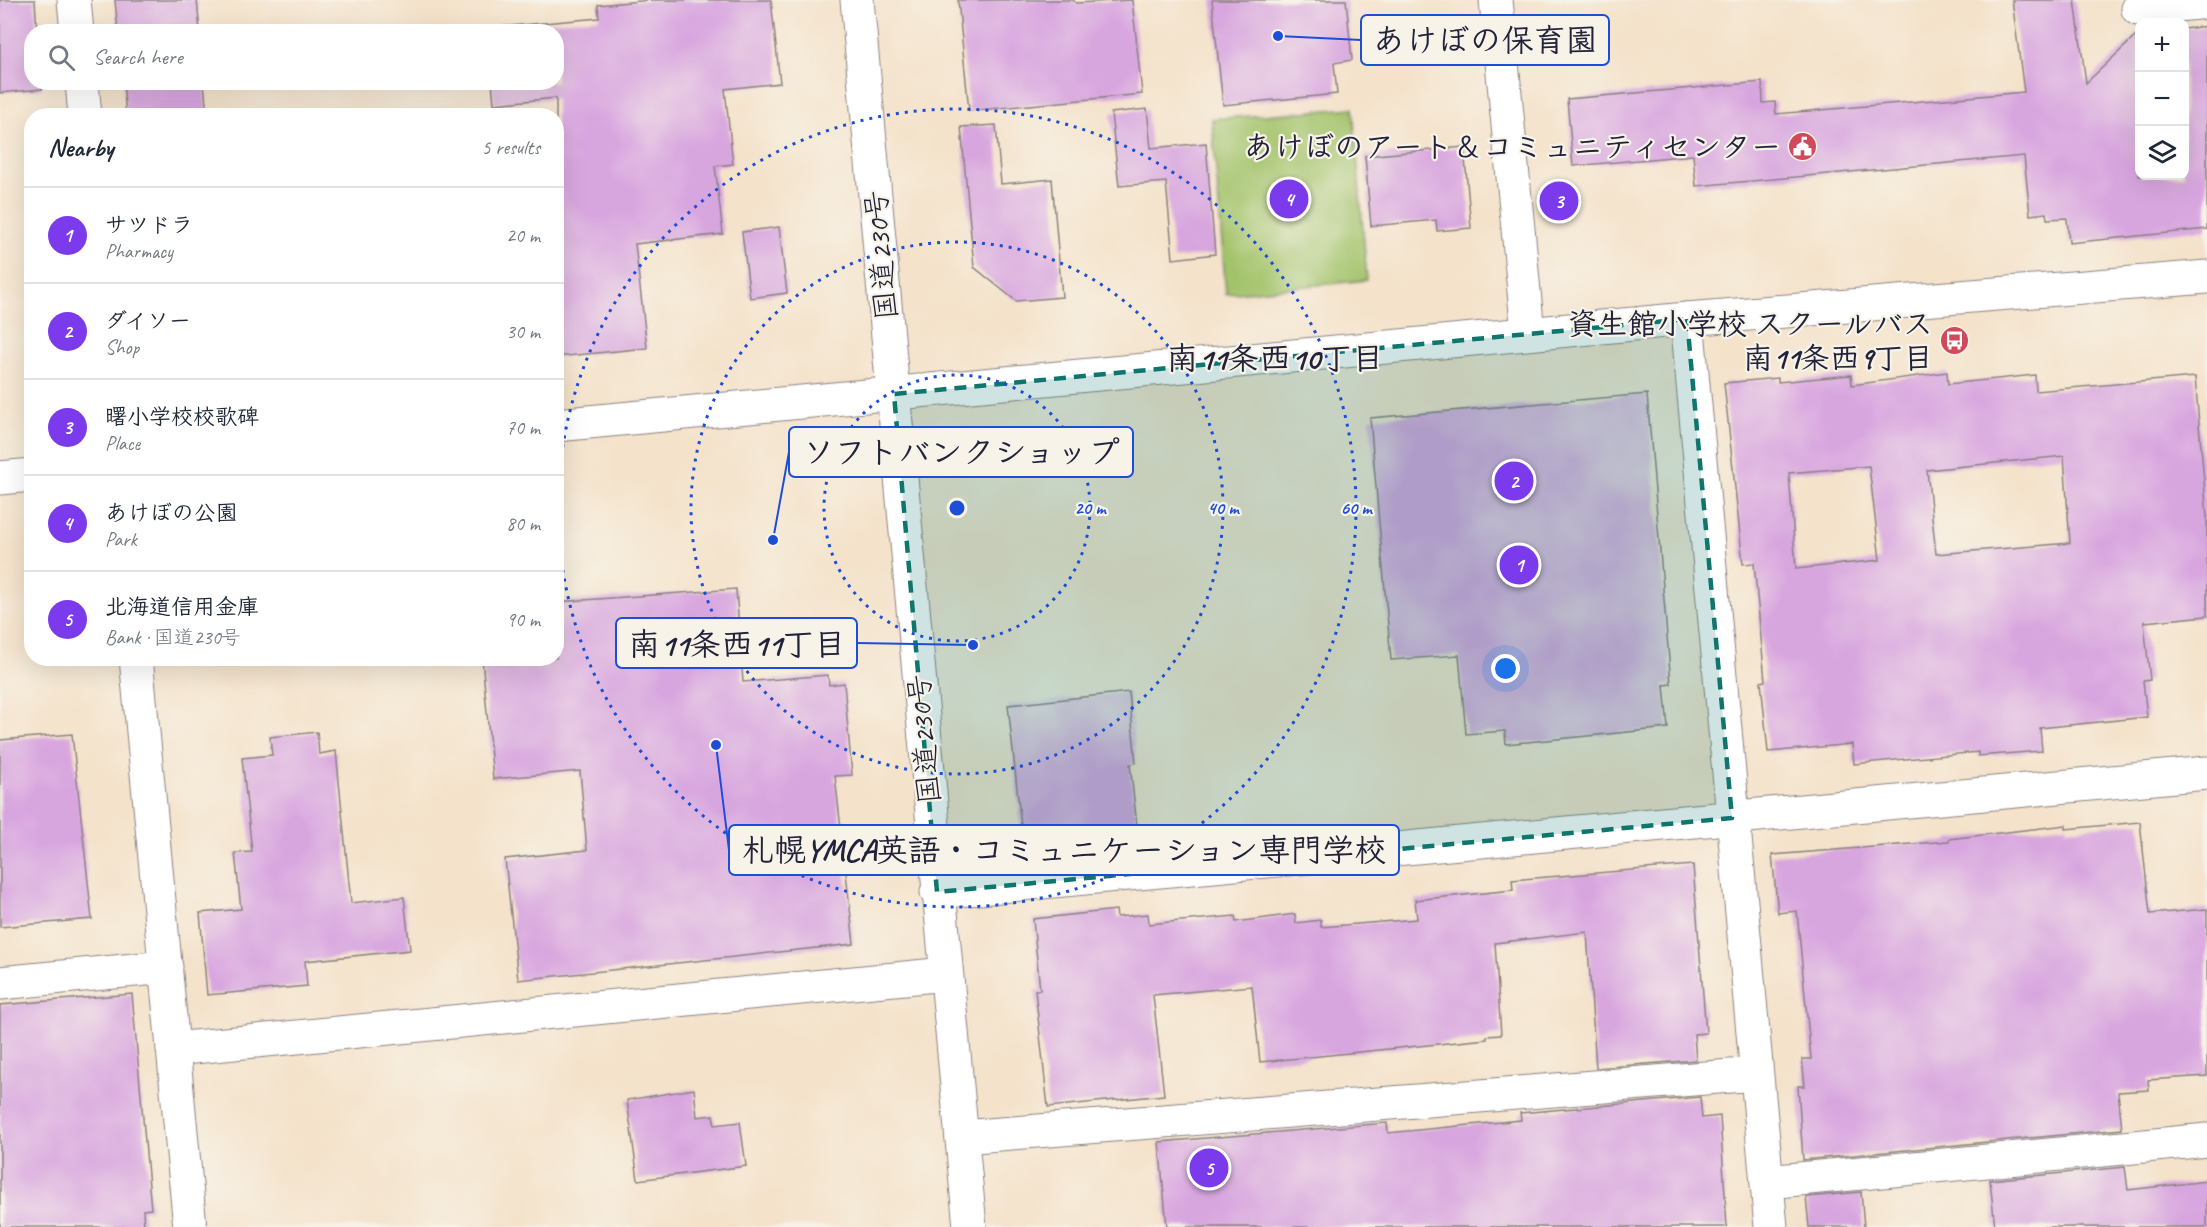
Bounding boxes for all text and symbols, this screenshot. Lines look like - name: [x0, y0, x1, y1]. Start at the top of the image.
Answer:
- callout: あけぼの保育園: [1361, 15, 1609, 65]
- map controls: [2135, 18, 2189, 180]
- button: +: [2135, 18, 2189, 72]
- text: あけぼの保育園: [1373, 20, 1597, 61]
- search box: [24, 24, 564, 90]
- icon: search: [45, 41, 78, 74]
- text: Search here: [93, 43, 183, 71]
- button: −: [2135, 72, 2189, 126]
- button: layers: [2135, 126, 2189, 180]
- place label: あけぼのアート＆コミュニティセンター: [1243, 128, 1781, 166]
- text: Nearby: [48, 131, 113, 164]
- public building icon: あけぼのアート＆コミュニティセンター: [1786, 131, 1818, 163]
- text: 5 results: [481, 135, 540, 160]
- pin: 4: [1270, 176, 1308, 222]
- pin: 3: [1540, 178, 1578, 224]
- street label: 国道230号: [856, 188, 906, 322]
- text: サツドラ: [105, 211, 193, 239]
- text: 1: [63, 223, 72, 248]
- text: 20 m: [506, 223, 540, 248]
- text: Pharmacy: [105, 239, 173, 264]
- place label: 資生館小学校 スクールバス 南11条西9丁目: [1567, 305, 1933, 377]
- text: ダイソー: [105, 307, 191, 335]
- text: 2: [63, 319, 72, 344]
- text: 30 m: [506, 319, 540, 344]
- bus stop icon: 資生館小学校 スクールバス 南11条西9丁目: [1938, 325, 1970, 357]
- text: Shop: [105, 335, 139, 360]
- district label: 南11条西10丁目: [1166, 338, 1384, 379]
- text: 曙小学校校歌碑: [105, 403, 259, 431]
- text: 3: [63, 415, 72, 440]
- text: 70 m: [506, 415, 540, 440]
- callout: ソフトバンクショップ: [789, 427, 1133, 477]
- text: Place: [105, 431, 140, 456]
- text: ソフトバンクショップ: [802, 432, 1120, 473]
- pin: 2: [1494, 458, 1534, 504]
- text: 20 m: [1075, 497, 1107, 519]
- text: 40 m: [1208, 497, 1240, 519]
- text: 60 m: [1340, 497, 1373, 519]
- centre of rings: [947, 498, 967, 518]
- text: あけぼの公園: [105, 499, 238, 527]
- text: 4: [63, 511, 72, 536]
- text: 80 m: [506, 511, 540, 536]
- text: Park: [105, 527, 137, 552]
- pin: 1: [1500, 542, 1538, 588]
- text: 北海道信用金庫: [105, 593, 259, 621]
- text: 5: [63, 607, 72, 632]
- text: 90 m: [506, 607, 540, 632]
- callout: 南11条西11丁目: [616, 618, 857, 668]
- text: 南11条西11丁目: [628, 624, 846, 665]
- text: Bank · 国道230号: [105, 625, 241, 650]
- your location: [1491, 654, 1520, 683]
- street label: 国道230号: [899, 672, 949, 806]
- callout: 札幌YMCA英語・コミュニケーション専門学校: [729, 825, 1399, 875]
- text: 札幌YMCA英語・コミュニケーション専門学校: [742, 830, 1386, 871]
- pin: 5: [1190, 1146, 1228, 1190]

